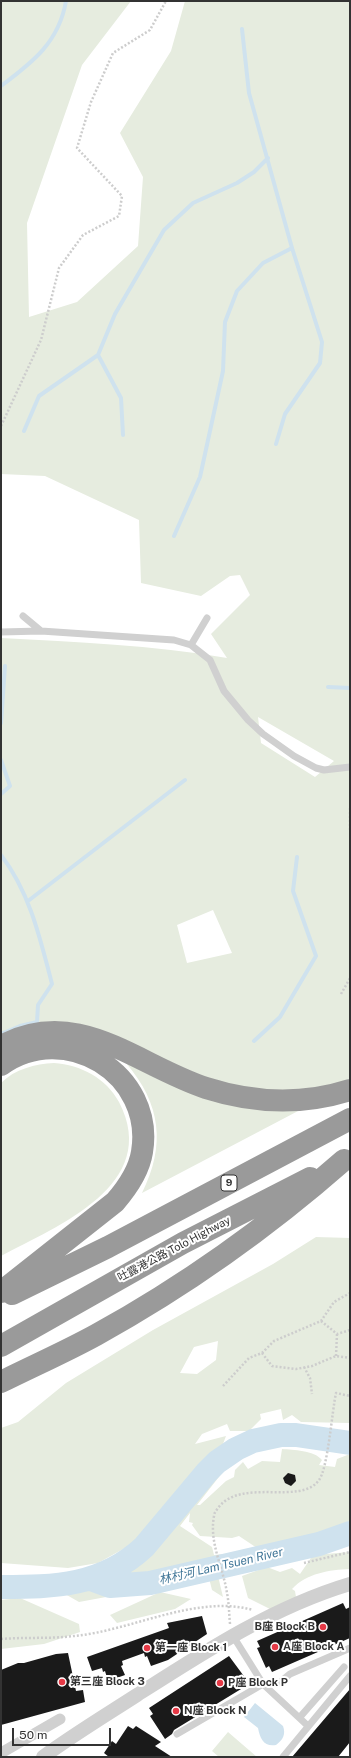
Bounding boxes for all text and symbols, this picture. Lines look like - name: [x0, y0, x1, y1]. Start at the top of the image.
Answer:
- road number: 9: [221, 1175, 237, 1191]
- street label: 吐露港公路 Tolo Highway: [115, 1214, 233, 1284]
- water label: 林村河 Lam Tsuen River: [158, 1545, 284, 1587]
- place label: B座 Block B: [254, 1620, 315, 1634]
- marker: B座 Block B: [318, 1622, 328, 1632]
- place label: A座 Block A: [283, 1640, 344, 1654]
- place label: 第一座 Block 1: [155, 1641, 227, 1655]
- marker: A座 Block A: [270, 1642, 280, 1652]
- marker: 第一座 Block 1: [142, 1643, 152, 1653]
- place label: 第三座 Block 3: [70, 1675, 145, 1689]
- place label: P座 Block P: [228, 1676, 288, 1690]
- marker: 第三座 Block 3: [57, 1677, 67, 1687]
- marker: P座 Block P: [215, 1678, 225, 1688]
- place label: N座 Block N: [184, 1704, 247, 1718]
- marker: N座 Block N: [171, 1706, 181, 1716]
- scale bar: [14, 1720, 113, 1746]
- text: 50 m: [19, 1728, 47, 1742]

